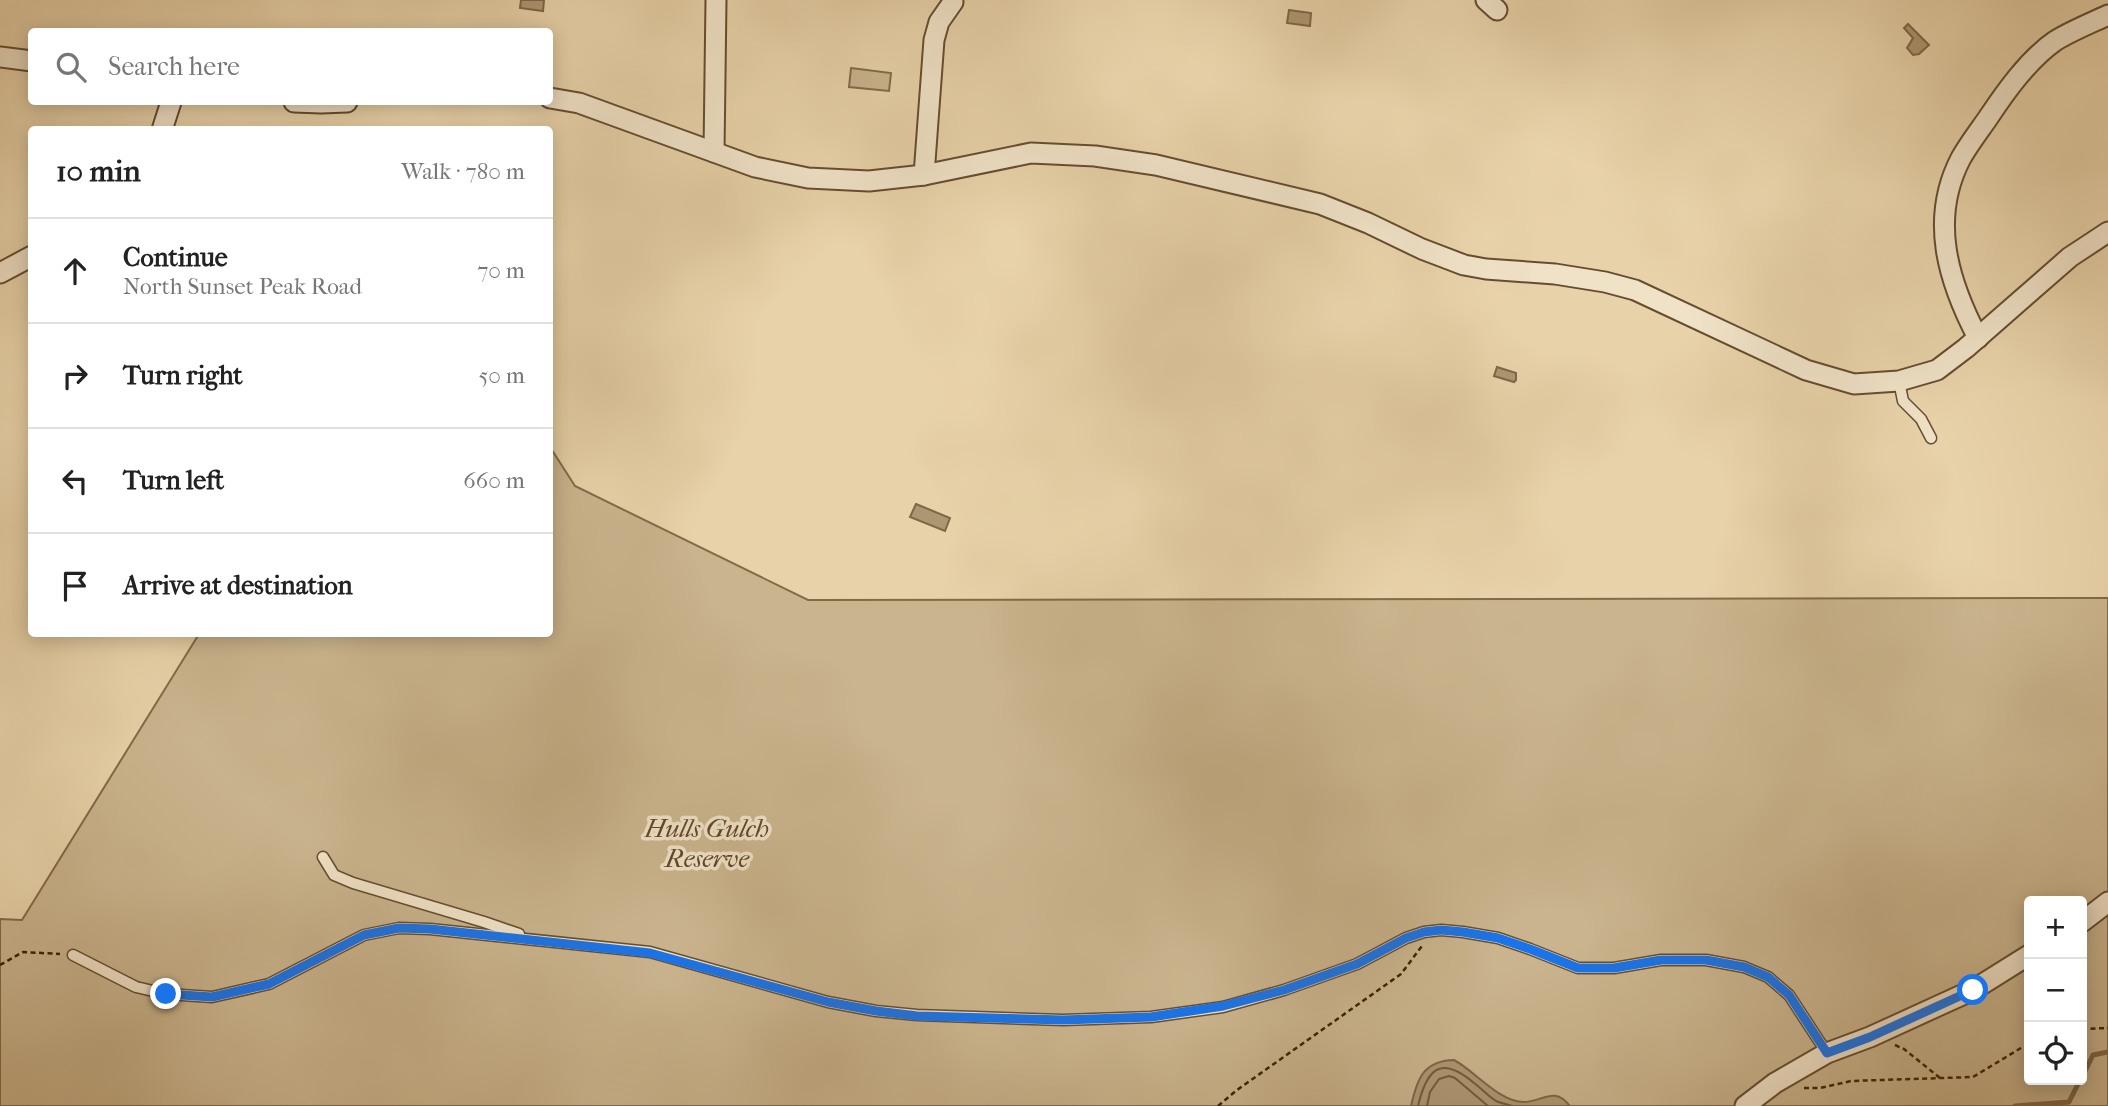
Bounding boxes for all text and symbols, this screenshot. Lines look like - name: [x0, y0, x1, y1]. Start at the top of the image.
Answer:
- search box: [28, 28, 553, 105]
- icon: search: [52, 48, 90, 86]
- text: Search here: [108, 51, 240, 82]
- text: 10 min: [56, 154, 141, 189]
- text: Walk · 780 m: [401, 158, 525, 185]
- text: Continue: [123, 242, 228, 273]
- icon: ahead: [56, 252, 94, 290]
- text: 70 m: [477, 257, 525, 284]
- text: North Sunset Peak Road: [123, 273, 362, 300]
- icon: right: [56, 357, 94, 395]
- text: Turn right: [123, 360, 243, 391]
- text: 50 m: [478, 362, 525, 389]
- icon: left: [56, 462, 94, 500]
- text: Turn left: [123, 465, 224, 496]
- text: 660 m: [463, 467, 525, 494]
- icon: arrive: [56, 567, 94, 605]
- text: Arrive at destination: [123, 570, 353, 601]
- park label: Hulls Gulch Reserve: [644, 813, 769, 874]
- map controls: [2024, 896, 2087, 1085]
- button: +: [2024, 896, 2087, 959]
- button: −: [2024, 959, 2087, 1022]
- route start: [1957, 974, 1988, 1005]
- route end: [150, 978, 181, 1009]
- button: locate: [2024, 1022, 2087, 1085]

